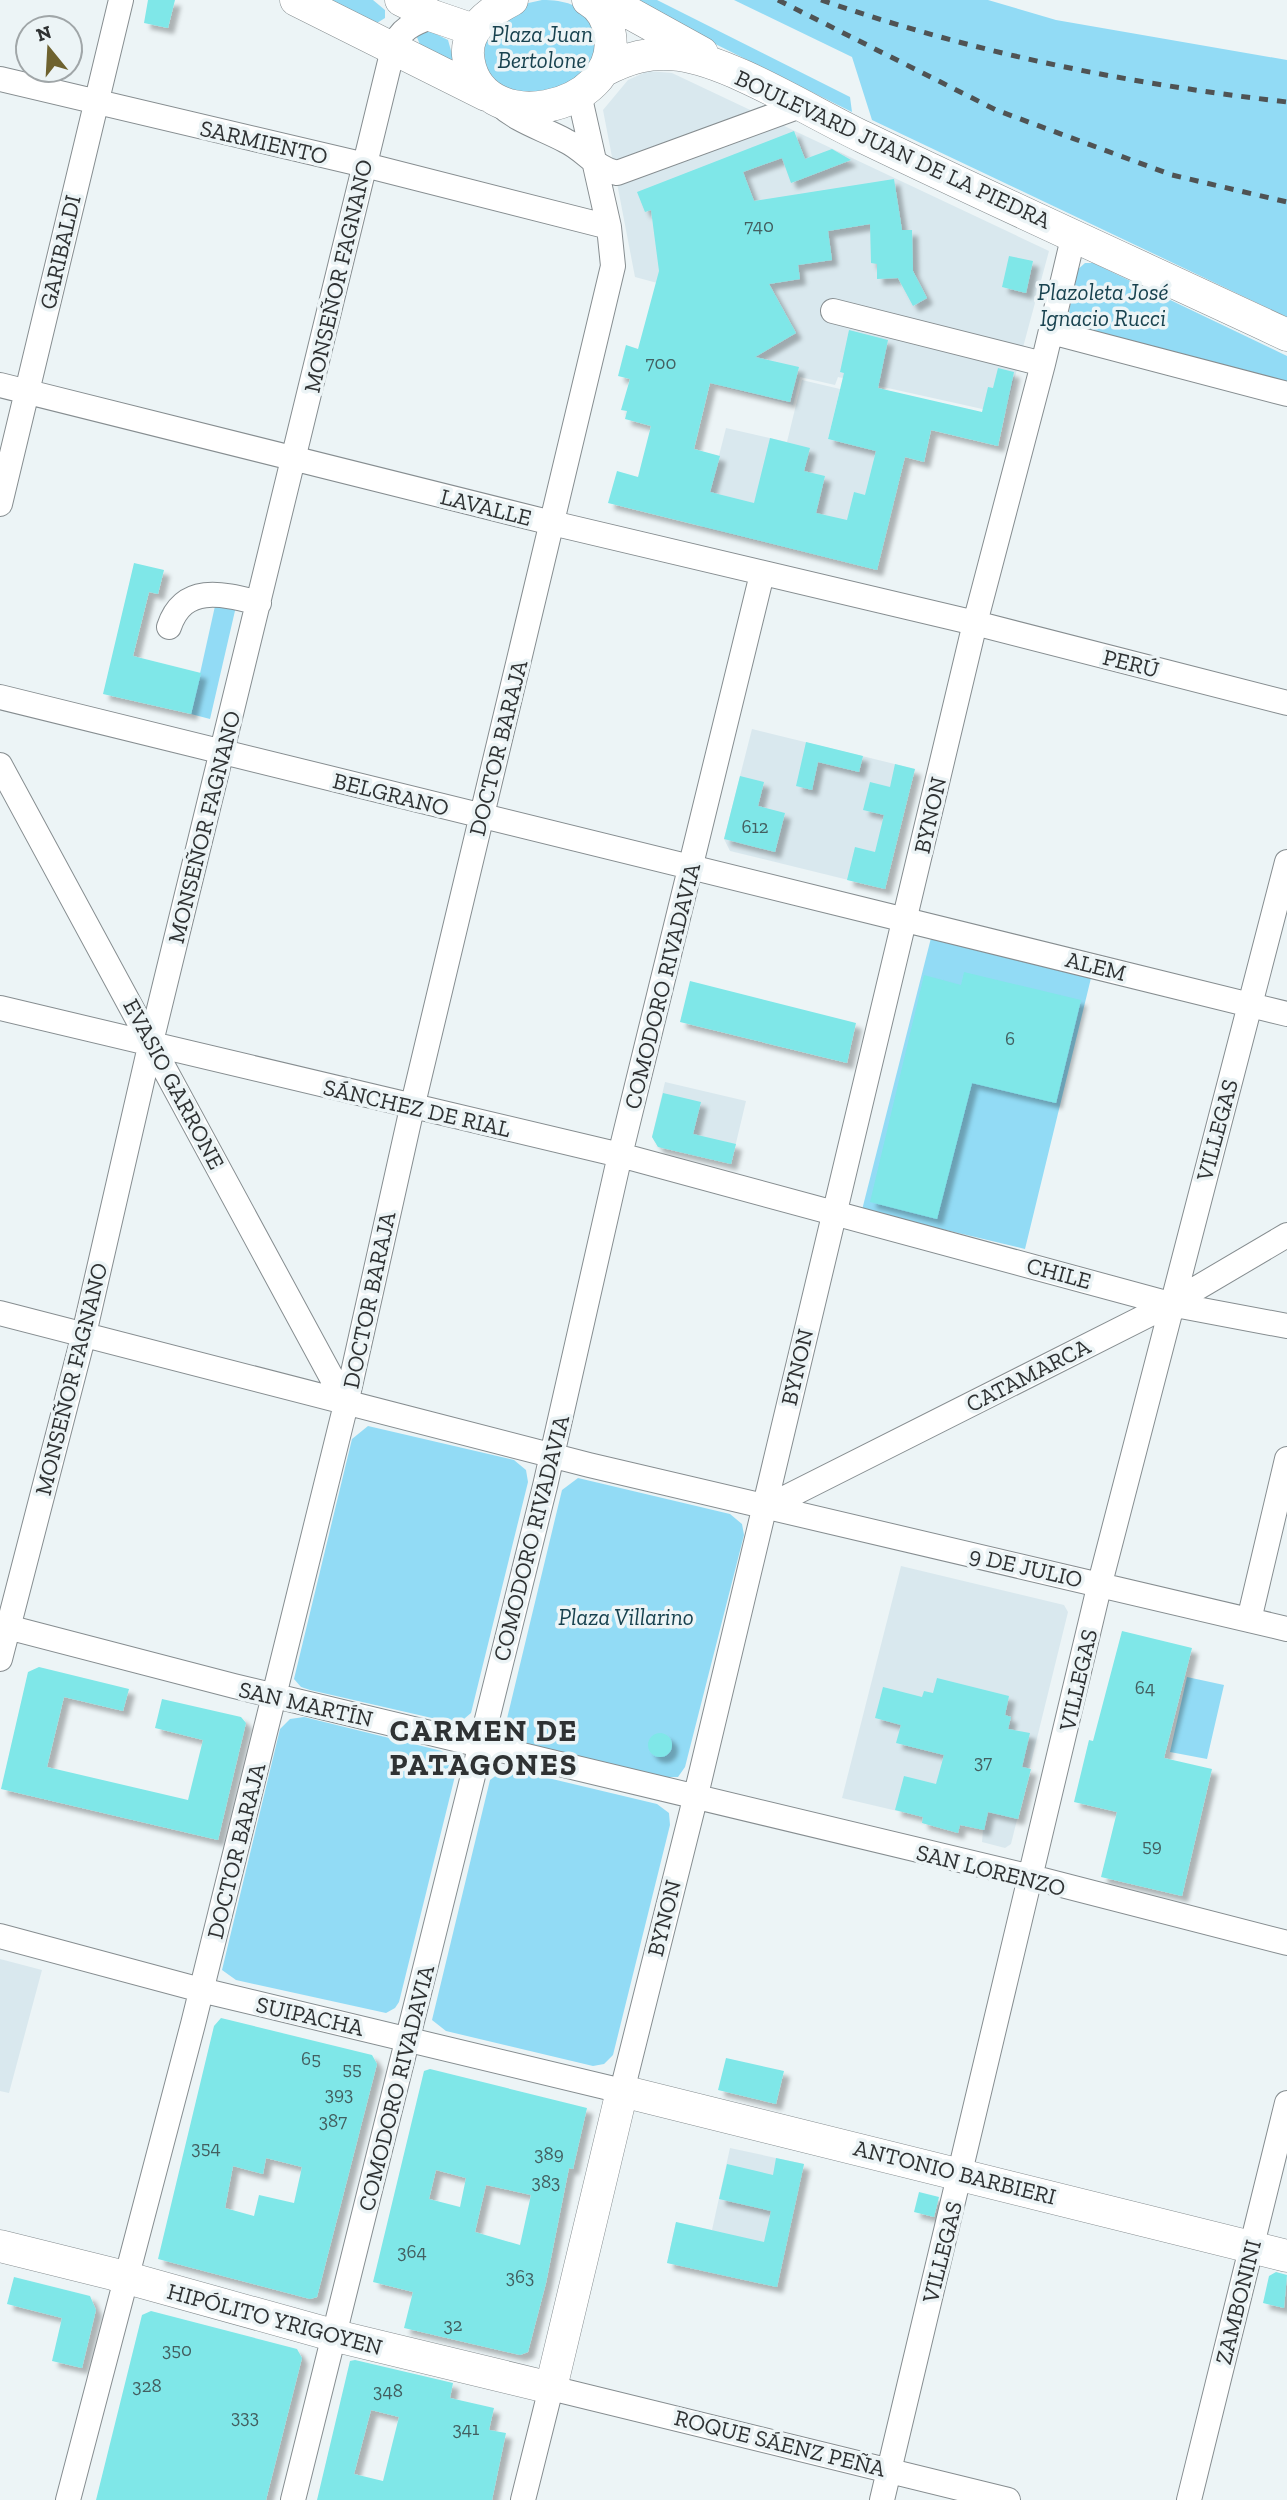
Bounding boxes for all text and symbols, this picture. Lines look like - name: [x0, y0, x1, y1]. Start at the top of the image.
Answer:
- north arrow: [14, 14, 84, 84]
- text: N: [33, 20, 54, 46]
- park label: Plaza Juan Bertolone: [491, 20, 593, 74]
- street label: BOULEVARD JUAN DE LA PIEDRA: [731, 63, 1056, 235]
- street label: SARMIENTO: [198, 114, 330, 170]
- street label: MONSEÑOR FAGNANO: [298, 157, 378, 395]
- street label: GARIBALDI: [33, 192, 87, 312]
- house number: 740: [744, 214, 774, 237]
- park label: Plazoleta José Ignacio Rucci: [1037, 278, 1169, 332]
- house number: 700: [646, 351, 676, 374]
- street label: LAVALLE: [438, 482, 534, 532]
- street label: PERÚ: [1100, 643, 1162, 683]
- street label: DOCTOR BARAJA: [463, 656, 534, 839]
- street label: MONSEÑOR FAGNANO: [162, 708, 246, 946]
- street label: BELGRANO: [330, 766, 452, 822]
- street label: BYNON: [908, 774, 952, 856]
- house number: 612: [741, 815, 769, 838]
- street label: COMODORO RIVADAVIA: [618, 859, 706, 1112]
- street label: ALEM: [1063, 945, 1129, 987]
- street label: EVASIO GARRONE: [117, 994, 231, 1174]
- house number: 6: [1005, 1027, 1015, 1050]
- street label: SÁNCHEZ DE RIAL: [321, 1073, 514, 1143]
- street label: VILLEGAS: [1190, 1076, 1244, 1185]
- street label: DOCTOR BARAJA: [337, 1208, 402, 1391]
- street label: CHILE: [1024, 1251, 1094, 1295]
- street label: MONSEÑOR FAGNANO: [29, 1260, 113, 1498]
- street label: BYNON: [775, 1326, 819, 1408]
- street label: CATAMARCA: [961, 1331, 1096, 1418]
- street label: COMODORO RIVADAVIA: [487, 1411, 575, 1664]
- street label: 9 DE JULIO: [967, 1540, 1085, 1594]
- park label: Plaza Villarino: [558, 1603, 694, 1631]
- street label: VILLEGAS: [1052, 1626, 1103, 1735]
- street label: SAN MARTÍN: [236, 1675, 376, 1733]
- house number: 64: [1135, 1676, 1155, 1699]
- district label: CARMEN DE PATAGONES: [389, 1713, 579, 1783]
- house number: 37: [974, 1750, 992, 1773]
- street label: DOCTOR BARAJA: [201, 1759, 272, 1942]
- house number: 59: [1142, 1834, 1162, 1857]
- street label: SAN LORENZO: [914, 1838, 1068, 1902]
- street label: BYNON: [641, 1877, 687, 1959]
- street label: COMODORO RIVADAVIA: [352, 1961, 440, 2214]
- street label: SUIPACHA: [253, 1990, 368, 2042]
- house number: 65: [301, 2047, 321, 2070]
- house number: 55: [342, 2057, 362, 2080]
- house number: 393: [325, 2082, 353, 2105]
- house number: 387: [319, 2109, 347, 2132]
- street label: ANTONIO BARBIERI: [851, 2133, 1059, 2211]
- house number: 354: [191, 2136, 221, 2159]
- house number: 389: [534, 2142, 564, 2165]
- house number: 383: [532, 2170, 560, 2193]
- street label: VILLEGAS: [916, 2198, 968, 2307]
- street label: ZAMBONINI: [1209, 2237, 1267, 2367]
- house number: 364: [397, 2240, 427, 2263]
- house number: 363: [506, 2265, 534, 2288]
- street label: HIPÓLITO YRIGOYEN: [164, 2277, 386, 2361]
- house number: 32: [443, 2313, 463, 2336]
- house number: 350: [162, 2338, 192, 2361]
- house number: 328: [132, 2374, 162, 2397]
- house number: 348: [373, 2379, 403, 2402]
- street label: ROQUE SÁENZ PEÑA: [672, 2403, 889, 2483]
- house number: 333: [231, 2405, 259, 2428]
- house number: 341: [453, 2417, 479, 2440]

